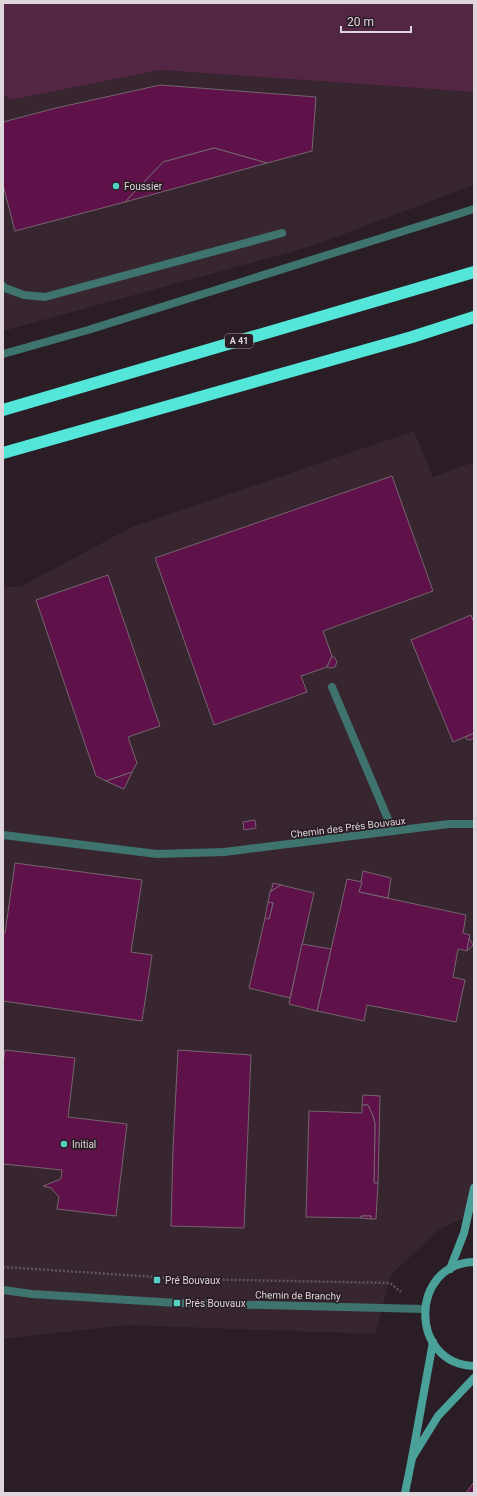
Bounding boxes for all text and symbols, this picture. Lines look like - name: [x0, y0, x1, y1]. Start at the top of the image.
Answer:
- scale bar: [341, 8, 411, 34]
- text: 20 m: [347, 15, 374, 29]
- marker: Foussier: [111, 181, 121, 191]
- place label: Foussier: [124, 181, 163, 192]
- road number: A 41: [225, 334, 253, 348]
- street label: Chemin des Prés Bouvaux: [290, 815, 406, 840]
- marker: Initial: [59, 1139, 69, 1149]
- place label: Initial: [72, 1139, 96, 1150]
- marker: Pré Bouvaux: [152, 1275, 162, 1285]
- place label: Pré Bouvaux: [165, 1275, 221, 1286]
- street label: Chemin de Branchy: [255, 1289, 341, 1302]
- marker: Prés Bouvaux: [172, 1298, 182, 1308]
- place label: Prés Bouvaux: [185, 1298, 246, 1309]

